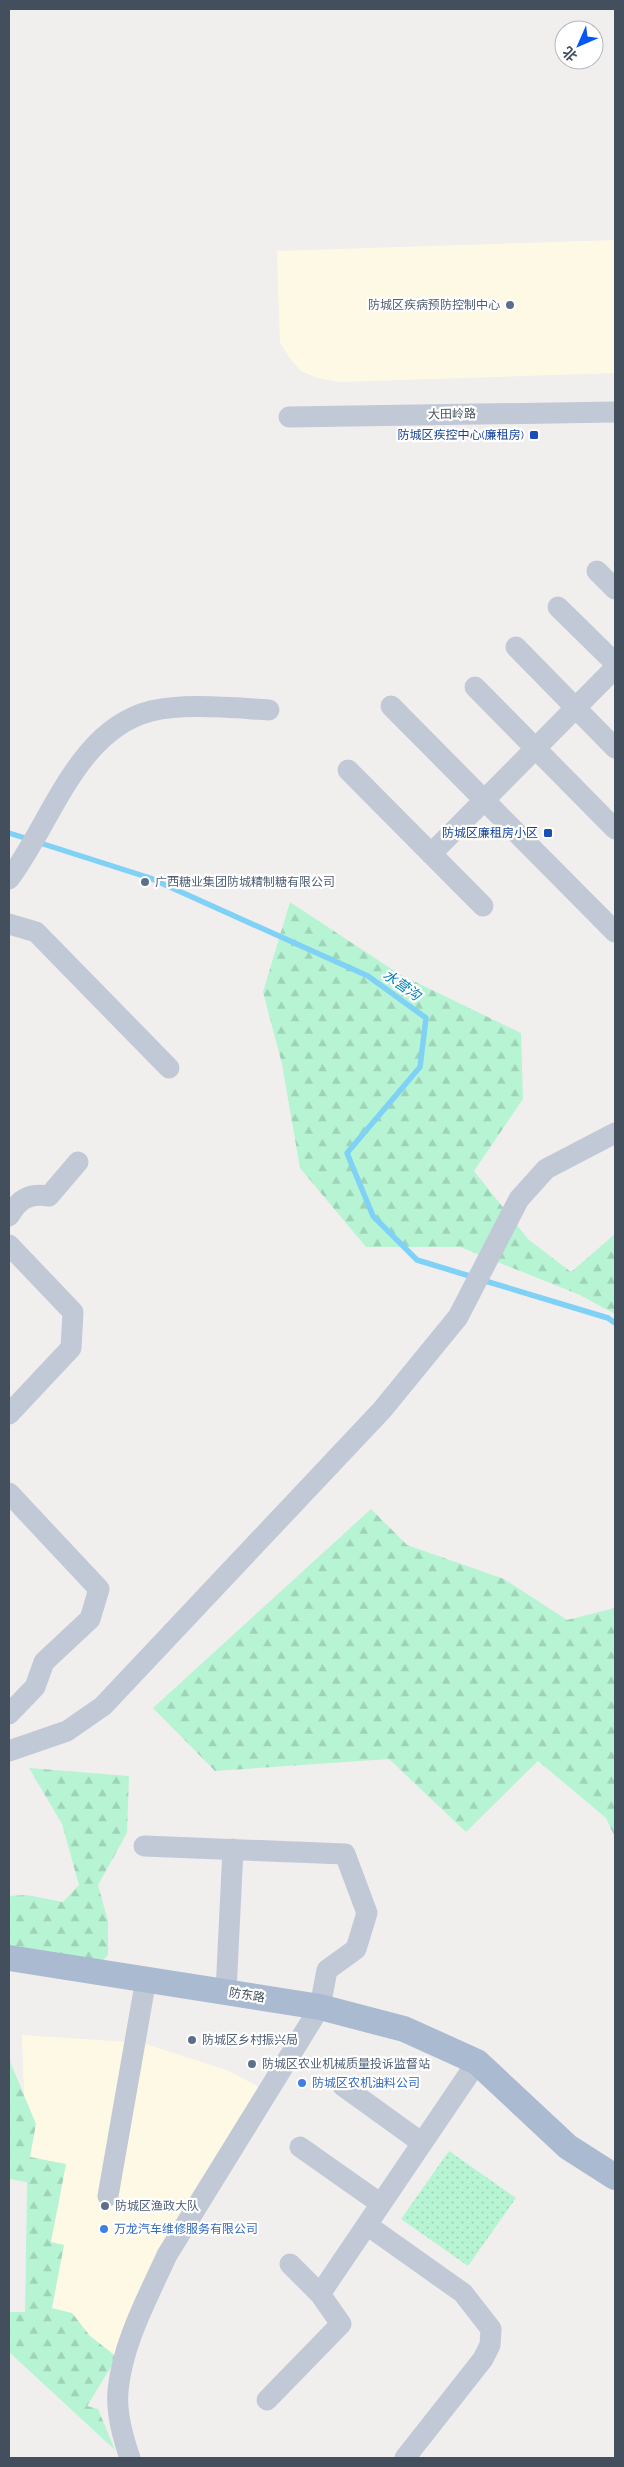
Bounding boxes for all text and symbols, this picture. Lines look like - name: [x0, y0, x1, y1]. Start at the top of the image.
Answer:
- north arrow: [554, 20, 604, 70]
- text: 北: [559, 44, 580, 65]
- place label: 防城区疾病预防控制中心: [368, 298, 500, 312]
- marker: 防城区疾病预防控制中心: [504, 299, 516, 311]
- street label: 大田岭路: [428, 407, 476, 421]
- place label: 防城区疾控中心(廉租房): [398, 428, 524, 442]
- marker: 防城区疾控中心(廉租房): [528, 429, 540, 441]
- place label: 防城区廉租房小区: [442, 826, 538, 840]
- marker: 防城区廉租房小区: [542, 827, 554, 839]
- place label: 广西糖业集团防城精制糖有限公司: [155, 875, 335, 889]
- marker: 广西糖业集团防城精制糖有限公司: [139, 876, 151, 888]
- water label: 水营沟: [380, 966, 425, 1005]
- street label: 防东路: [228, 1985, 266, 2005]
- place label: 防城区乡村振兴局: [202, 2033, 298, 2047]
- marker: 防城区乡村振兴局: [186, 2034, 198, 2046]
- place label: 防城区农业机械质量投诉监督站: [262, 2057, 430, 2071]
- marker: 防城区农业机械质量投诉监督站: [246, 2058, 258, 2070]
- place label: 防城区农机油料公司: [312, 2076, 420, 2090]
- marker: 防城区农机油料公司: [296, 2077, 308, 2089]
- place label: 防城区渔政大队: [115, 2199, 199, 2213]
- marker: 防城区渔政大队: [99, 2200, 111, 2212]
- place label: 万龙汽车维修服务有限公司: [114, 2222, 258, 2236]
- marker: 万龙汽车维修服务有限公司: [98, 2223, 110, 2235]

